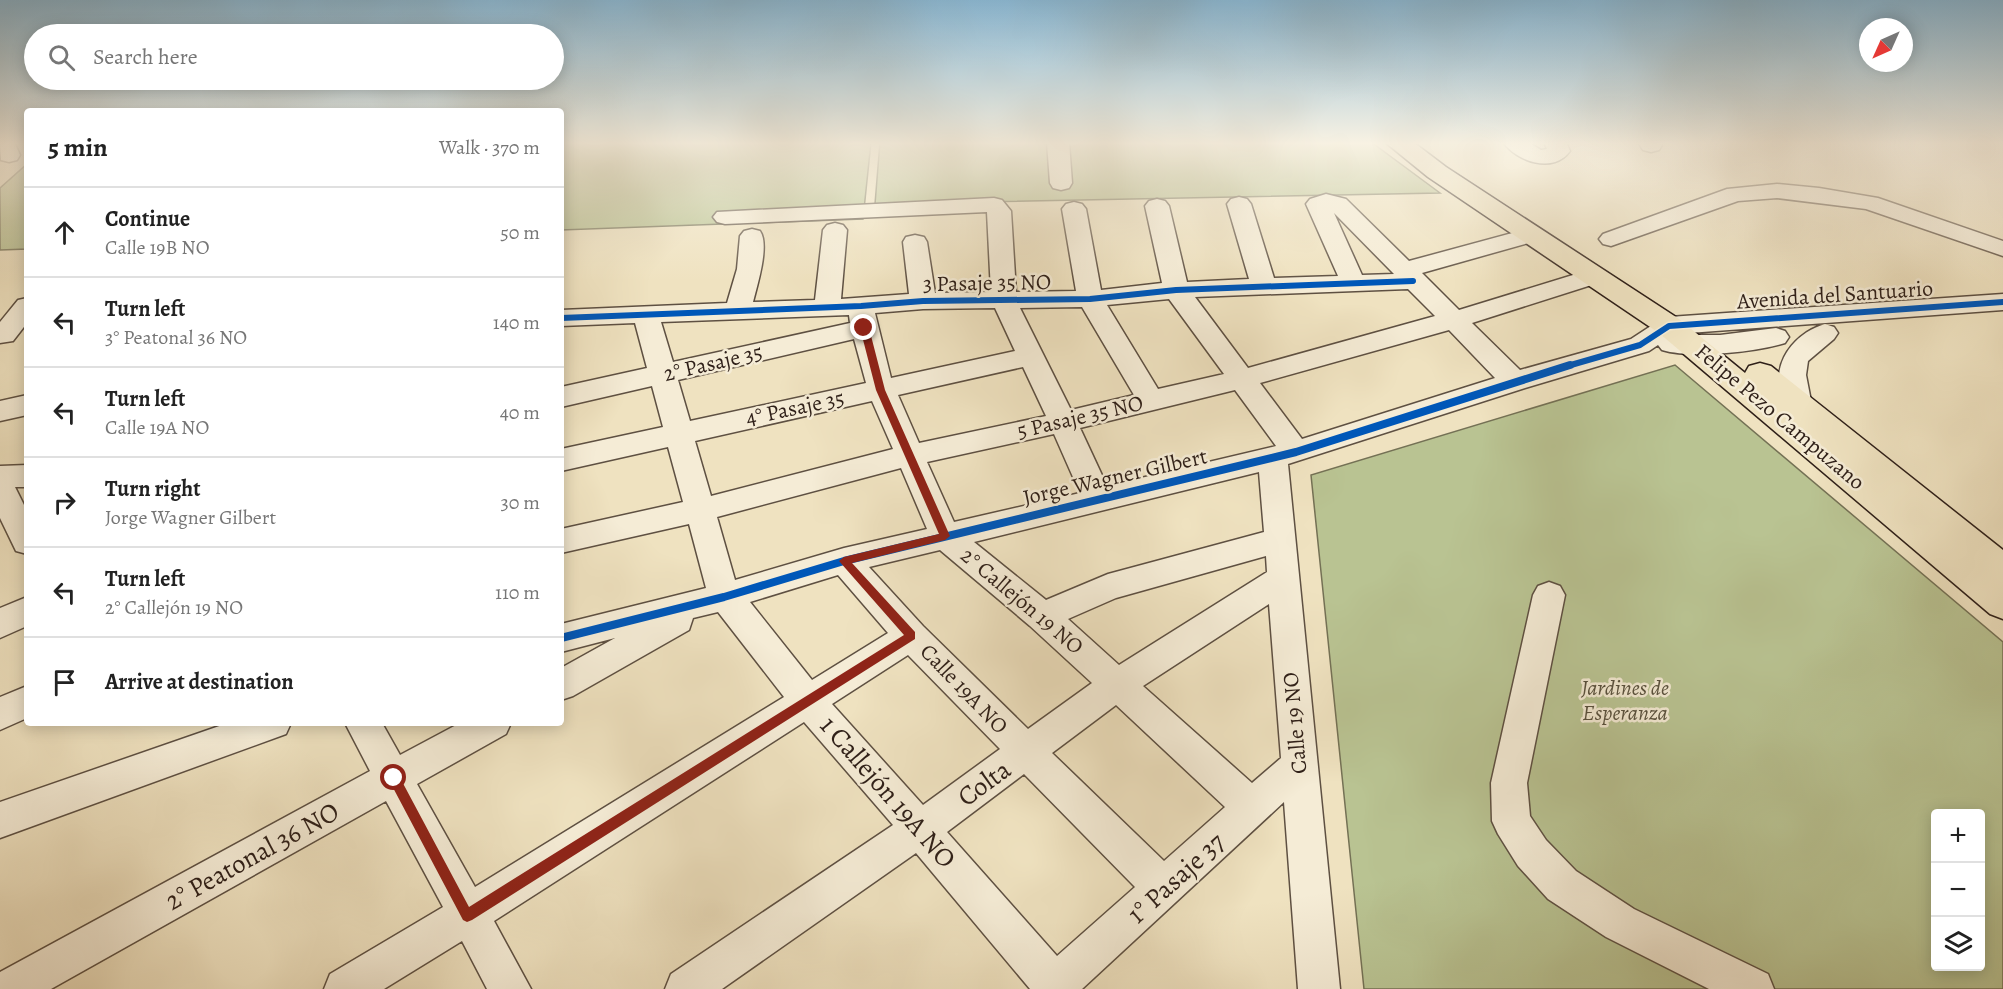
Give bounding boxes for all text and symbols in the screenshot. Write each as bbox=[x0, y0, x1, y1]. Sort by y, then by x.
north arrow bbox=[1859, 18, 1913, 72]
search box bbox=[24, 24, 564, 90]
icon: search bbox=[45, 41, 78, 74]
text: Search here bbox=[93, 42, 198, 72]
text: 5 min bbox=[48, 130, 108, 165]
text: Walk · 370 m bbox=[439, 134, 540, 161]
text: Continue bbox=[105, 204, 190, 234]
icon: ahead bbox=[48, 216, 81, 249]
text: 50 m bbox=[500, 219, 540, 246]
text: Calle 19B NO bbox=[105, 234, 210, 261]
street label: 3 Pasaje 35 NO bbox=[923, 267, 1051, 299]
street label: Avenida del Santuario bbox=[1735, 273, 1934, 317]
text: Turn left bbox=[105, 294, 185, 324]
icon: left bbox=[48, 306, 81, 339]
text: 140 m bbox=[493, 309, 540, 336]
route end bbox=[850, 314, 876, 340]
text: 3° Peatonal 36 NO bbox=[105, 324, 247, 351]
street label: 2° Pasaje 35 bbox=[661, 337, 765, 389]
street label: Felipe Pezo Campuzano bbox=[1689, 337, 1871, 497]
street label: 4° Pasaje 35 bbox=[743, 383, 847, 433]
text: Turn left bbox=[105, 384, 185, 414]
street label: 5 Pasaje 35 NO bbox=[1014, 388, 1146, 446]
icon: left bbox=[48, 396, 81, 429]
text: 40 m bbox=[500, 399, 540, 426]
text: Calle 19A NO bbox=[105, 414, 209, 441]
street label: Jorge Wagner Gilbert bbox=[1020, 441, 1210, 513]
text: Turn right bbox=[105, 474, 201, 504]
icon: right bbox=[48, 486, 81, 519]
text: 30 m bbox=[500, 489, 540, 516]
text: Jorge Wagner Gilbert bbox=[105, 504, 276, 531]
street label: 2° Callejón 19 NO bbox=[954, 541, 1090, 661]
text: Turn left bbox=[105, 564, 185, 594]
icon: left bbox=[48, 576, 81, 609]
text: 110 m bbox=[495, 579, 540, 606]
text: 2° Callejón 19 NO bbox=[105, 594, 243, 621]
street label: Calle 19A NO bbox=[913, 637, 1015, 741]
icon: arrive bbox=[48, 666, 81, 699]
text: Arrive at destination bbox=[105, 667, 294, 697]
street label: Calle 19 NO bbox=[1276, 671, 1314, 775]
park label: Jardines de Esperanza bbox=[1580, 673, 1669, 728]
street label: 1 Callejón 19A NO bbox=[812, 708, 964, 876]
street label: Colta bbox=[950, 751, 1018, 815]
route start bbox=[380, 764, 406, 790]
street label: 2° Peatonal 36 NO bbox=[159, 793, 345, 919]
map controls bbox=[1931, 809, 1985, 971]
button: + bbox=[1931, 809, 1985, 863]
street label: 1° Pasaje 37 bbox=[1119, 824, 1233, 931]
button: − bbox=[1931, 863, 1985, 917]
button: layers bbox=[1931, 917, 1985, 971]

